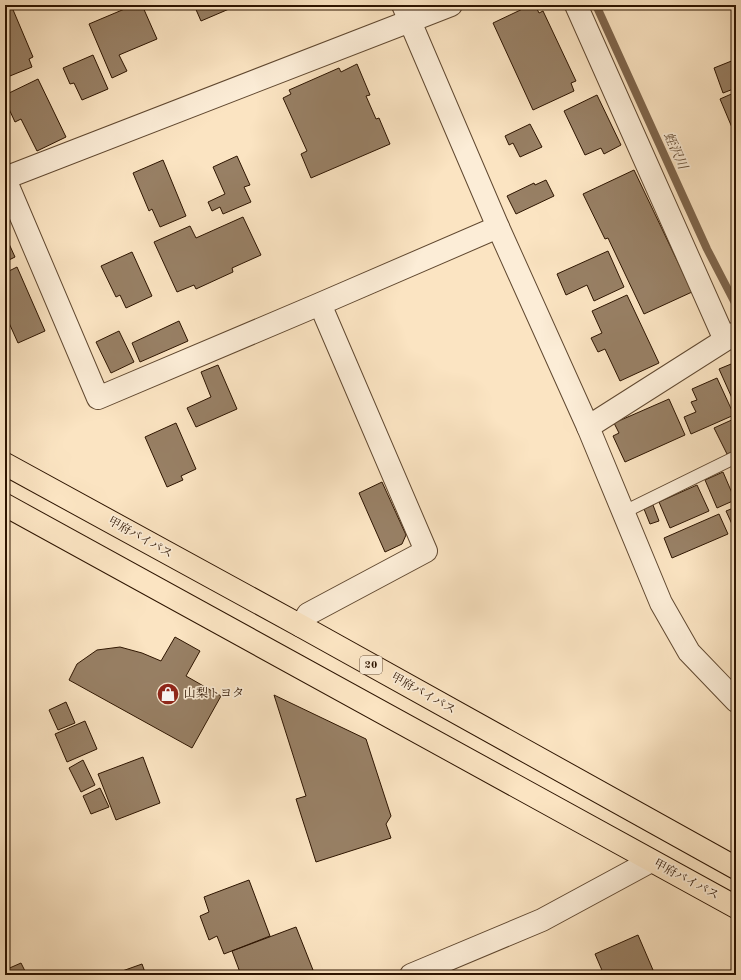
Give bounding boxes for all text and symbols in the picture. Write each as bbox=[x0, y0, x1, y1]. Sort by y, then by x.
water label: 蛭沢川 bbox=[661, 130, 691, 173]
street label: 甲府バイパス bbox=[106, 514, 175, 561]
road number: 20 bbox=[360, 656, 382, 674]
street label: 甲府バイパス bbox=[389, 670, 458, 717]
shop icon: 山梨トヨタ bbox=[155, 681, 181, 707]
place label: 山梨トヨタ bbox=[184, 686, 244, 700]
street label: 甲府バイパス bbox=[652, 856, 721, 902]

